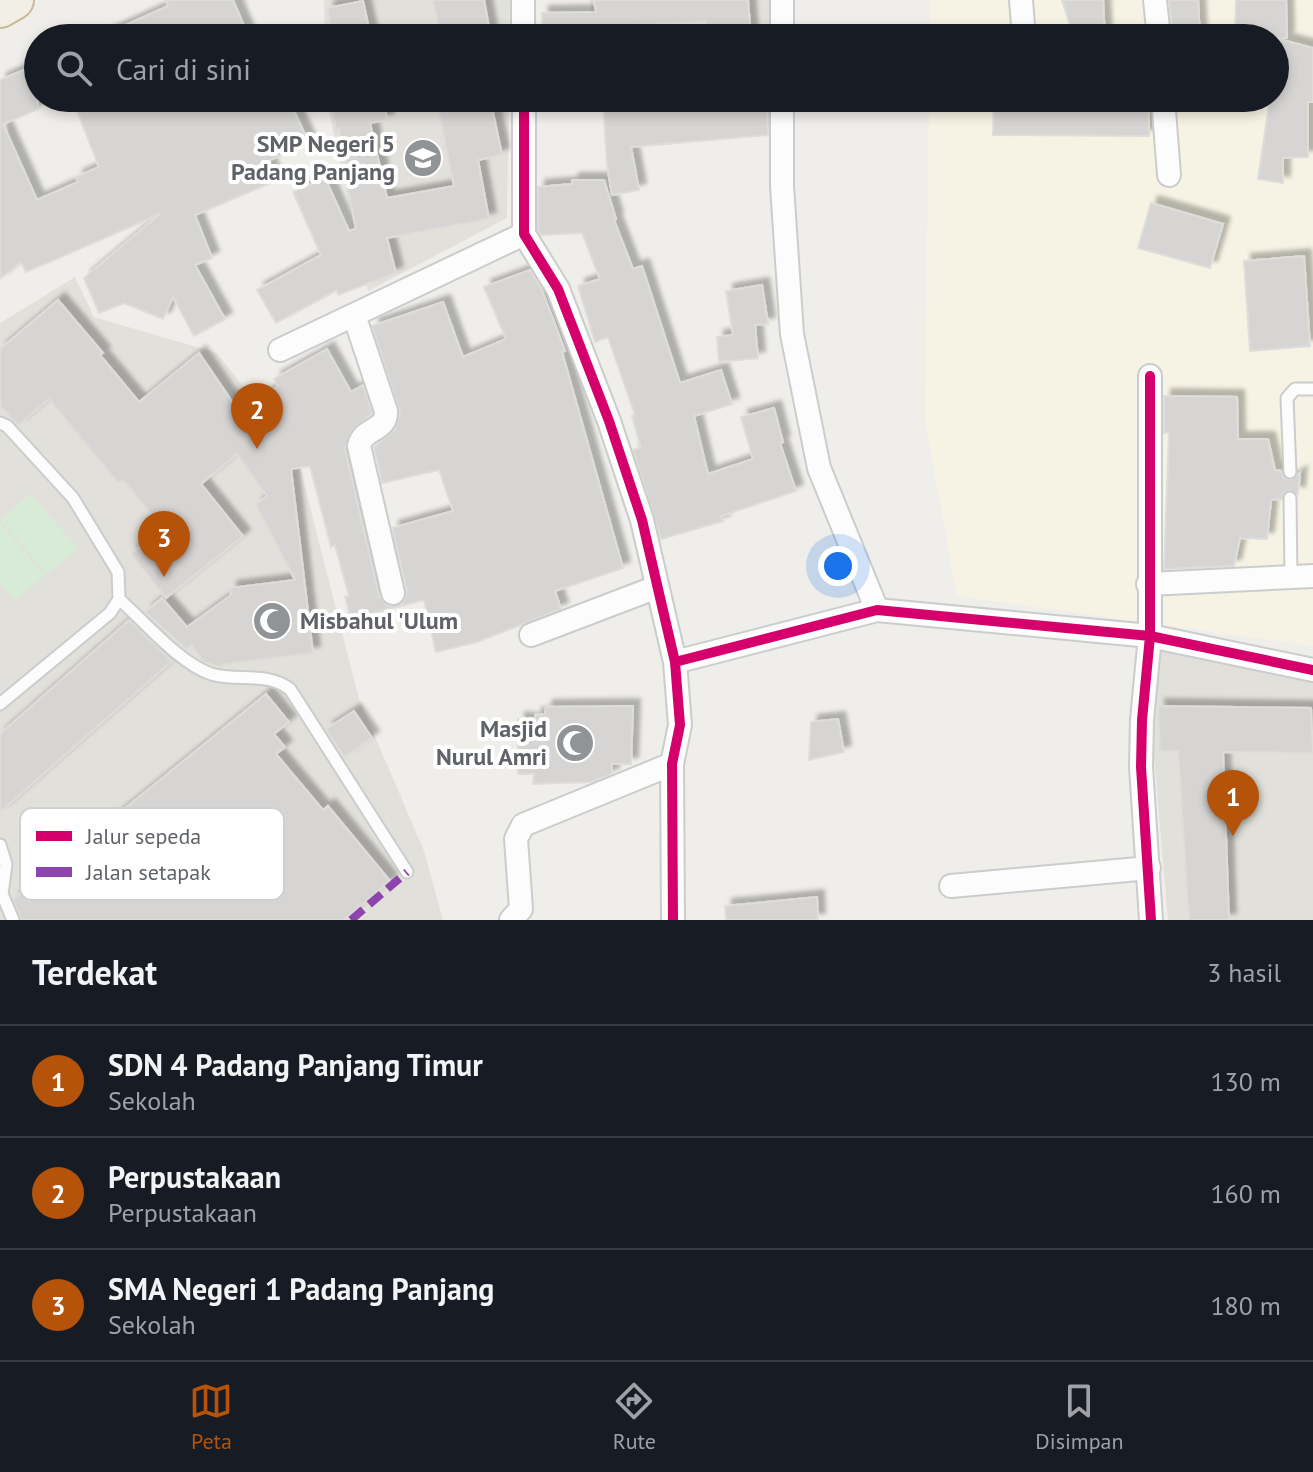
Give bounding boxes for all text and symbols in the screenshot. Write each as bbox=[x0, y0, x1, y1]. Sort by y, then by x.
search box bbox=[24, 24, 1289, 112]
icon: search bbox=[52, 46, 96, 90]
text: Cari di sini bbox=[116, 49, 251, 88]
place label: SMP Negeri 5 Padang Panjang bbox=[231, 128, 395, 187]
school or university icon: SMP Negeri 5 Padang Panjang bbox=[402, 137, 444, 179]
pin: 2 bbox=[231, 383, 283, 449]
pin: 3 bbox=[138, 511, 190, 577]
your location bbox=[818, 546, 858, 586]
mosque icon: Misbahul 'Ulum bbox=[251, 600, 293, 642]
place label: Misbahul 'Ulum bbox=[300, 605, 458, 636]
place label: Masjid Nurul Amri bbox=[436, 713, 547, 772]
mosque icon: Masjid Nurul Amri bbox=[554, 722, 596, 764]
pin: 1 bbox=[1207, 770, 1259, 836]
legend bbox=[20, 808, 284, 900]
text: Jalur sepeda bbox=[85, 822, 201, 850]
text: Jalan setapak bbox=[85, 858, 211, 886]
text: Terdekat bbox=[32, 950, 157, 994]
text: 3 hasil bbox=[1207, 956, 1281, 989]
text: SDN 4 Padang Panjang Timur bbox=[108, 1045, 483, 1084]
text: 1 bbox=[51, 1065, 65, 1098]
text: 130 m bbox=[1210, 1065, 1281, 1098]
text: Sekolah bbox=[108, 1084, 196, 1117]
text: Perpustakaan bbox=[108, 1157, 281, 1196]
text: 2 bbox=[51, 1177, 65, 1210]
text: 160 m bbox=[1210, 1177, 1281, 1210]
text: Perpustakaan bbox=[108, 1196, 257, 1229]
text: SMA Negeri 1 Padang Panjang bbox=[108, 1269, 494, 1308]
text: 3 bbox=[51, 1289, 65, 1322]
text: 180 m bbox=[1210, 1289, 1281, 1322]
text: Sekolah bbox=[108, 1308, 196, 1341]
tab: Peta bbox=[189, 1379, 233, 1455]
tab: Rute bbox=[612, 1379, 656, 1455]
tab: Disimpan bbox=[1035, 1379, 1124, 1455]

